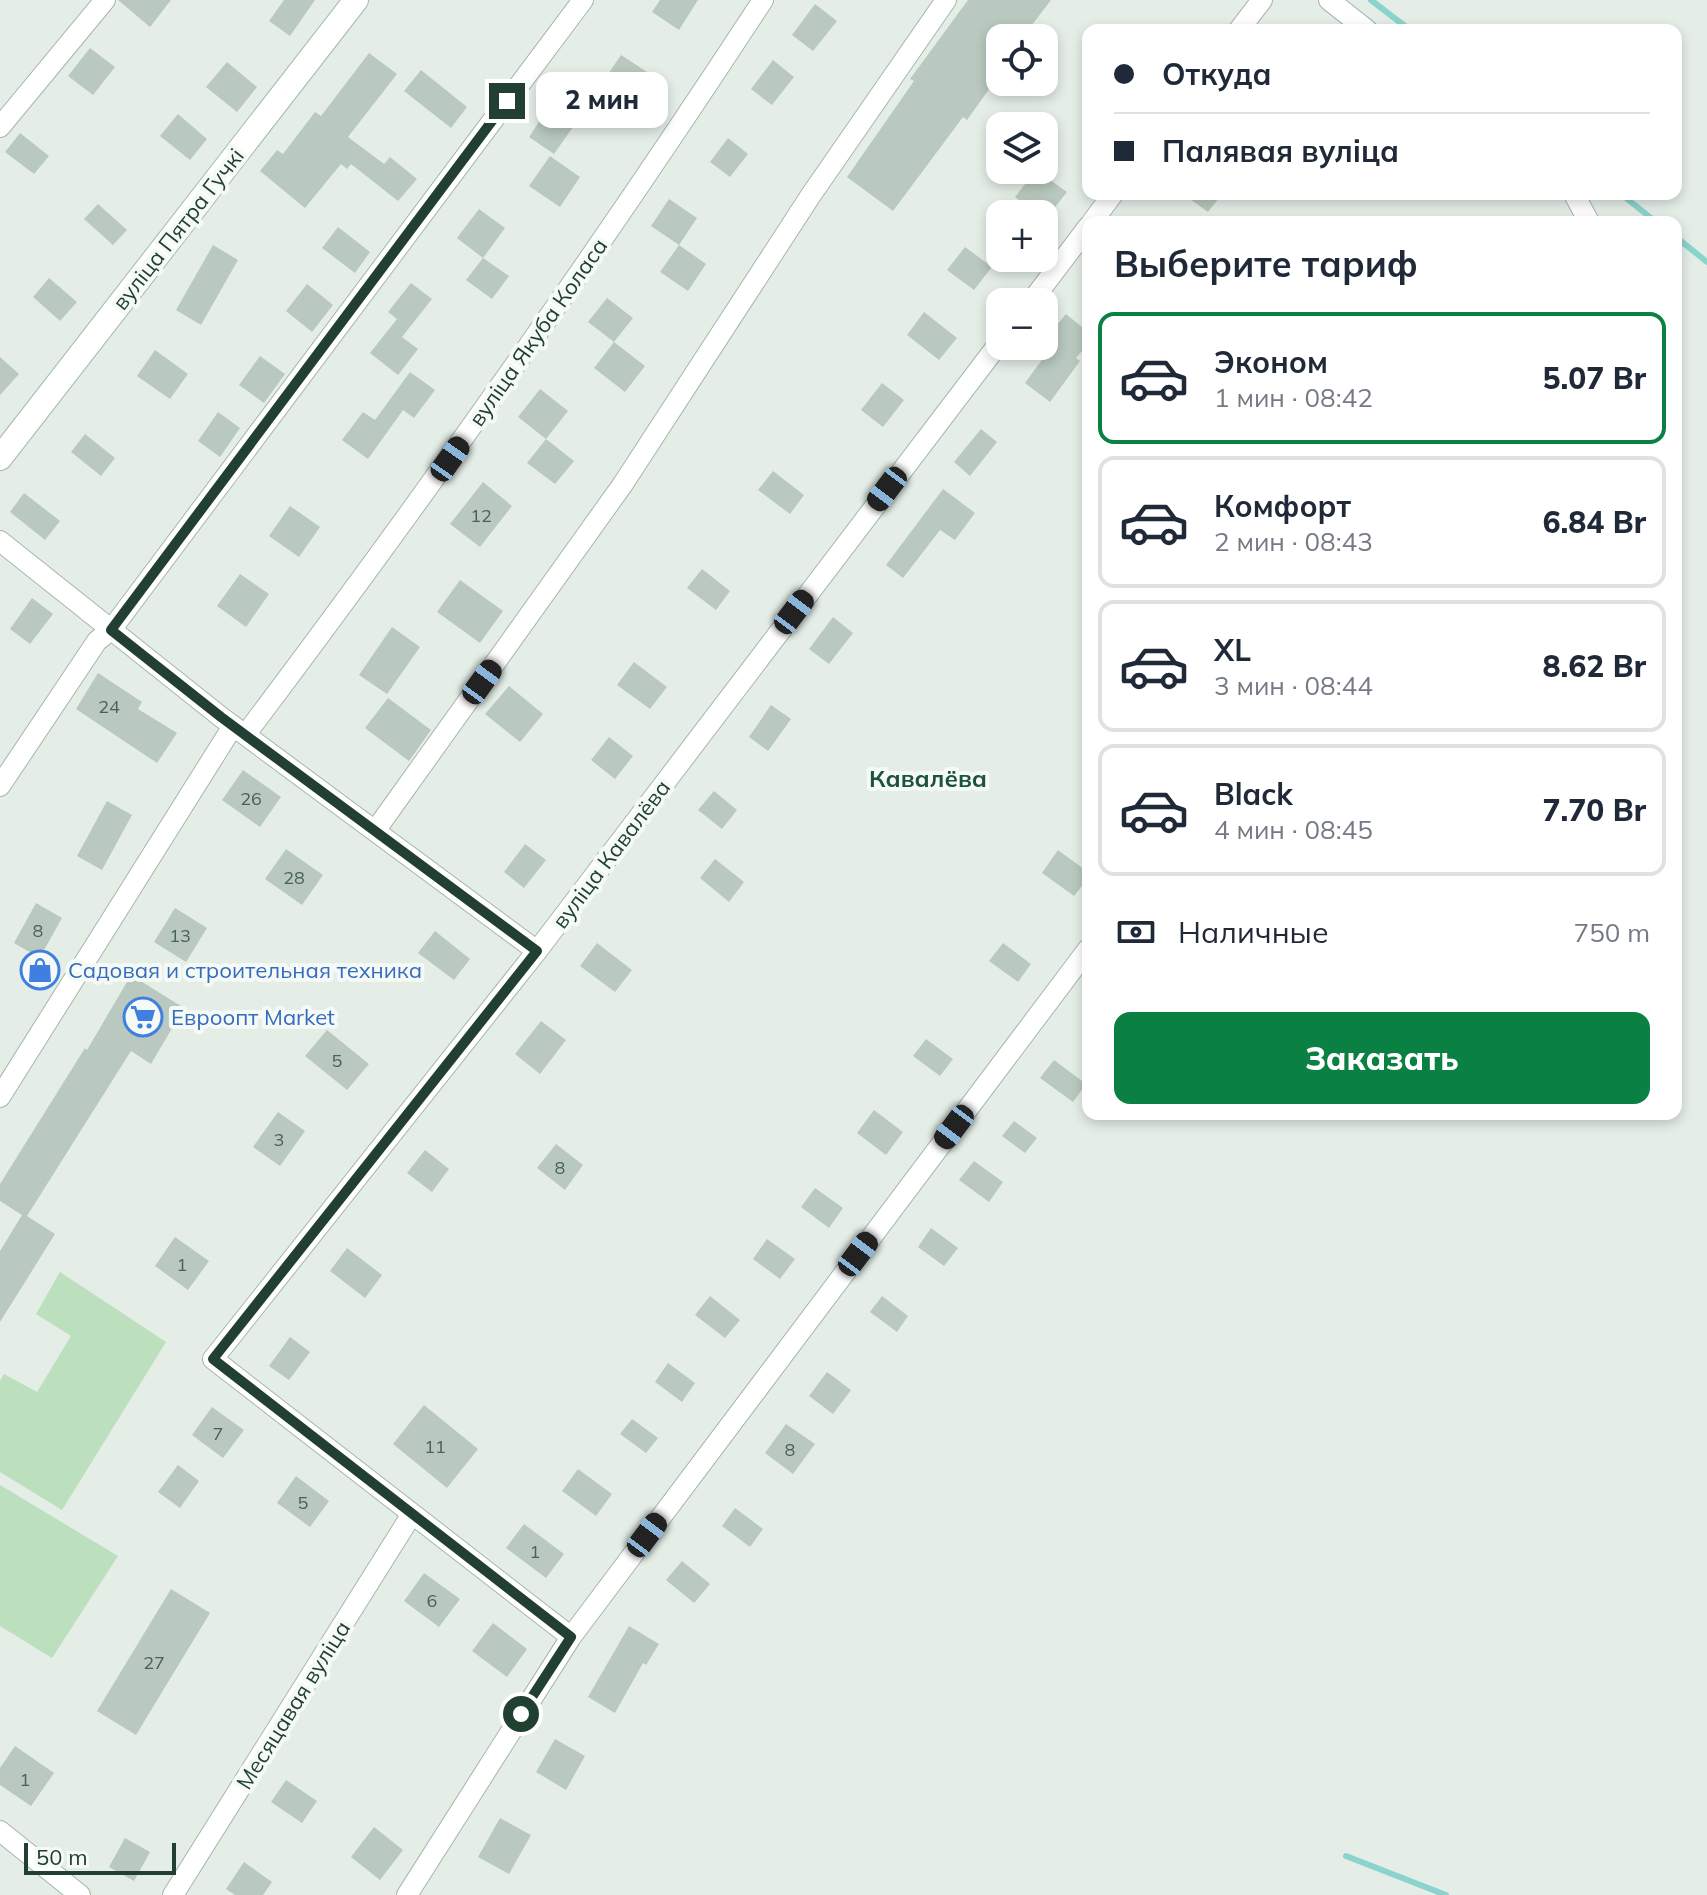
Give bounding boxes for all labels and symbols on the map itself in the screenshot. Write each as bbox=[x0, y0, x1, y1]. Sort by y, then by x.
callout: 2 мин bbox=[535, 73, 667, 129]
route end bbox=[489, 83, 525, 119]
street label: вуліца Пятра Гучкі bbox=[106, 142, 250, 316]
street label: вуліца Якуба Коласа bbox=[463, 233, 613, 431]
car bbox=[426, 432, 474, 486]
car bbox=[863, 463, 911, 515]
house number: 12 bbox=[470, 504, 492, 527]
car bbox=[770, 586, 818, 638]
car bbox=[458, 656, 506, 708]
house number: 24 bbox=[98, 695, 120, 718]
district label: Кавалёва bbox=[869, 763, 987, 793]
street label: вуліца Кавалёва bbox=[546, 774, 676, 934]
house number: 26 bbox=[240, 787, 262, 810]
house number: 28 bbox=[283, 866, 305, 889]
house number: 8 bbox=[33, 919, 43, 942]
house number: 13 bbox=[169, 924, 191, 947]
shop icon: Садовая и строительная техника bbox=[19, 949, 61, 991]
place label: Садовая и строительная техника bbox=[68, 956, 422, 984]
supermarket icon: Евроопт Market bbox=[122, 996, 164, 1038]
place label: Евроопт Market bbox=[171, 1003, 335, 1031]
house number: 5 bbox=[332, 1049, 343, 1072]
car bbox=[930, 1101, 978, 1153]
house number: 3 bbox=[274, 1128, 284, 1151]
house number: 8 bbox=[555, 1156, 565, 1179]
car bbox=[834, 1228, 882, 1280]
house number: 1 bbox=[177, 1253, 187, 1276]
house number: 7 bbox=[213, 1422, 223, 1445]
house number: 11 bbox=[424, 1435, 446, 1458]
house number: 8 bbox=[785, 1438, 795, 1461]
house number: 5 bbox=[298, 1491, 309, 1514]
car bbox=[623, 1509, 671, 1561]
house number: 1 bbox=[530, 1540, 540, 1563]
house number: 6 bbox=[427, 1589, 437, 1612]
street label: Месяцавая вуліца bbox=[230, 1616, 356, 1794]
house number: 27 bbox=[143, 1651, 165, 1674]
route start bbox=[503, 1696, 539, 1732]
house number: 1 bbox=[20, 1768, 30, 1791]
scale bar bbox=[24, 1839, 176, 1875]

